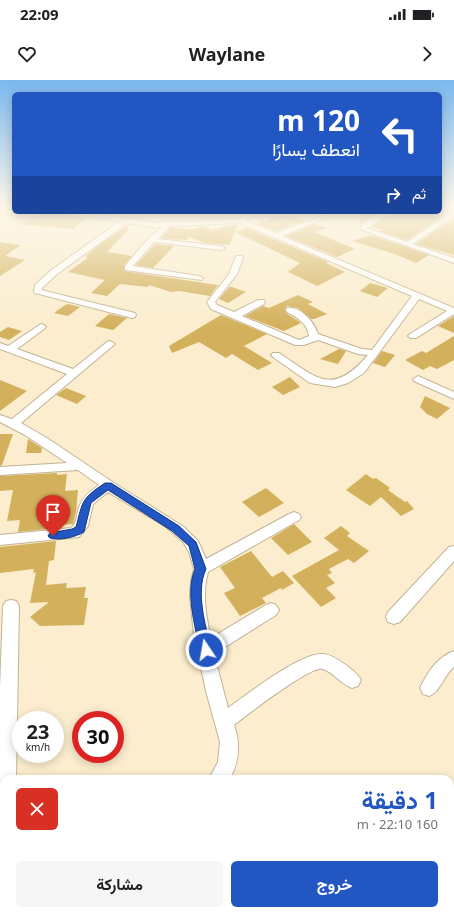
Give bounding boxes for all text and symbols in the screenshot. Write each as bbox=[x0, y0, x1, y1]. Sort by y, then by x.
text: 22:09 bbox=[20, 4, 59, 24]
text: Waylane bbox=[189, 42, 265, 66]
icon: heart bbox=[16, 43, 38, 65]
icon: forward bbox=[416, 43, 438, 65]
text: 120 m bbox=[277, 101, 360, 139]
icon: left bbox=[374, 108, 426, 160]
text: انعطف يسارًا bbox=[272, 137, 360, 161]
text: ثم bbox=[412, 183, 426, 203]
icon: right bbox=[382, 184, 404, 206]
pin bbox=[36, 495, 70, 536]
icon: arrive bbox=[42, 501, 64, 523]
position arrow bbox=[185, 629, 227, 671]
speed limit sign: 30 bbox=[72, 711, 124, 763]
text: 23 bbox=[27, 718, 49, 745]
text: km/h bbox=[26, 740, 50, 754]
text: 1 دقيقة bbox=[361, 783, 438, 816]
button: close bbox=[16, 788, 58, 830]
text: 160 m · 22:10 bbox=[357, 815, 438, 833]
button: مشاركة bbox=[16, 861, 223, 907]
button: خروج bbox=[231, 861, 438, 907]

